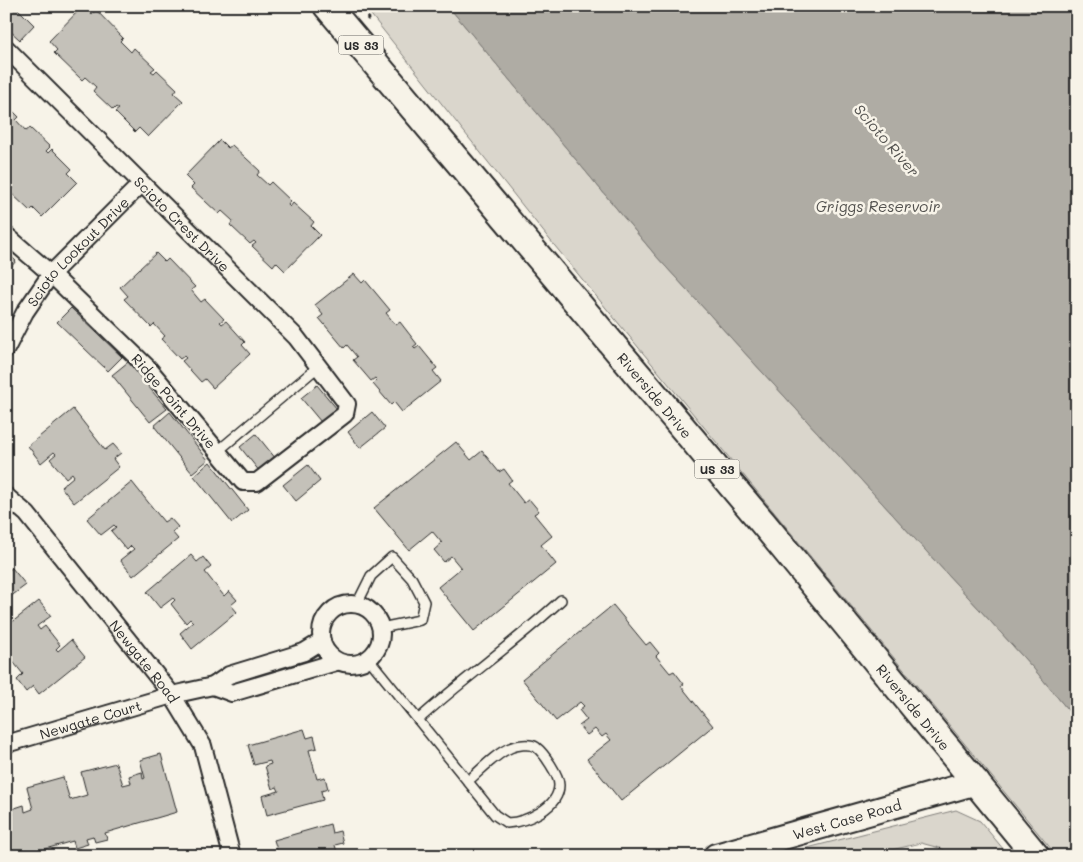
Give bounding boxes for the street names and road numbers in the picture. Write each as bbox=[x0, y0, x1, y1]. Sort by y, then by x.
road number: US 33 bbox=[338, 36, 384, 54]
street label: Scioto Crest Drive bbox=[130, 172, 234, 276]
street label: Scioto Lookout Drive bbox=[22, 192, 133, 310]
street label: Riverside Drive bbox=[614, 348, 697, 442]
street label: Ridge Point Drive bbox=[127, 350, 221, 452]
road number: US 33 bbox=[694, 459, 740, 478]
street label: Newgate Road bbox=[106, 616, 184, 706]
street label: Riverside Drive bbox=[873, 660, 955, 754]
street label: Newgate Court bbox=[37, 695, 144, 743]
street label: West Case Road bbox=[790, 794, 903, 843]

